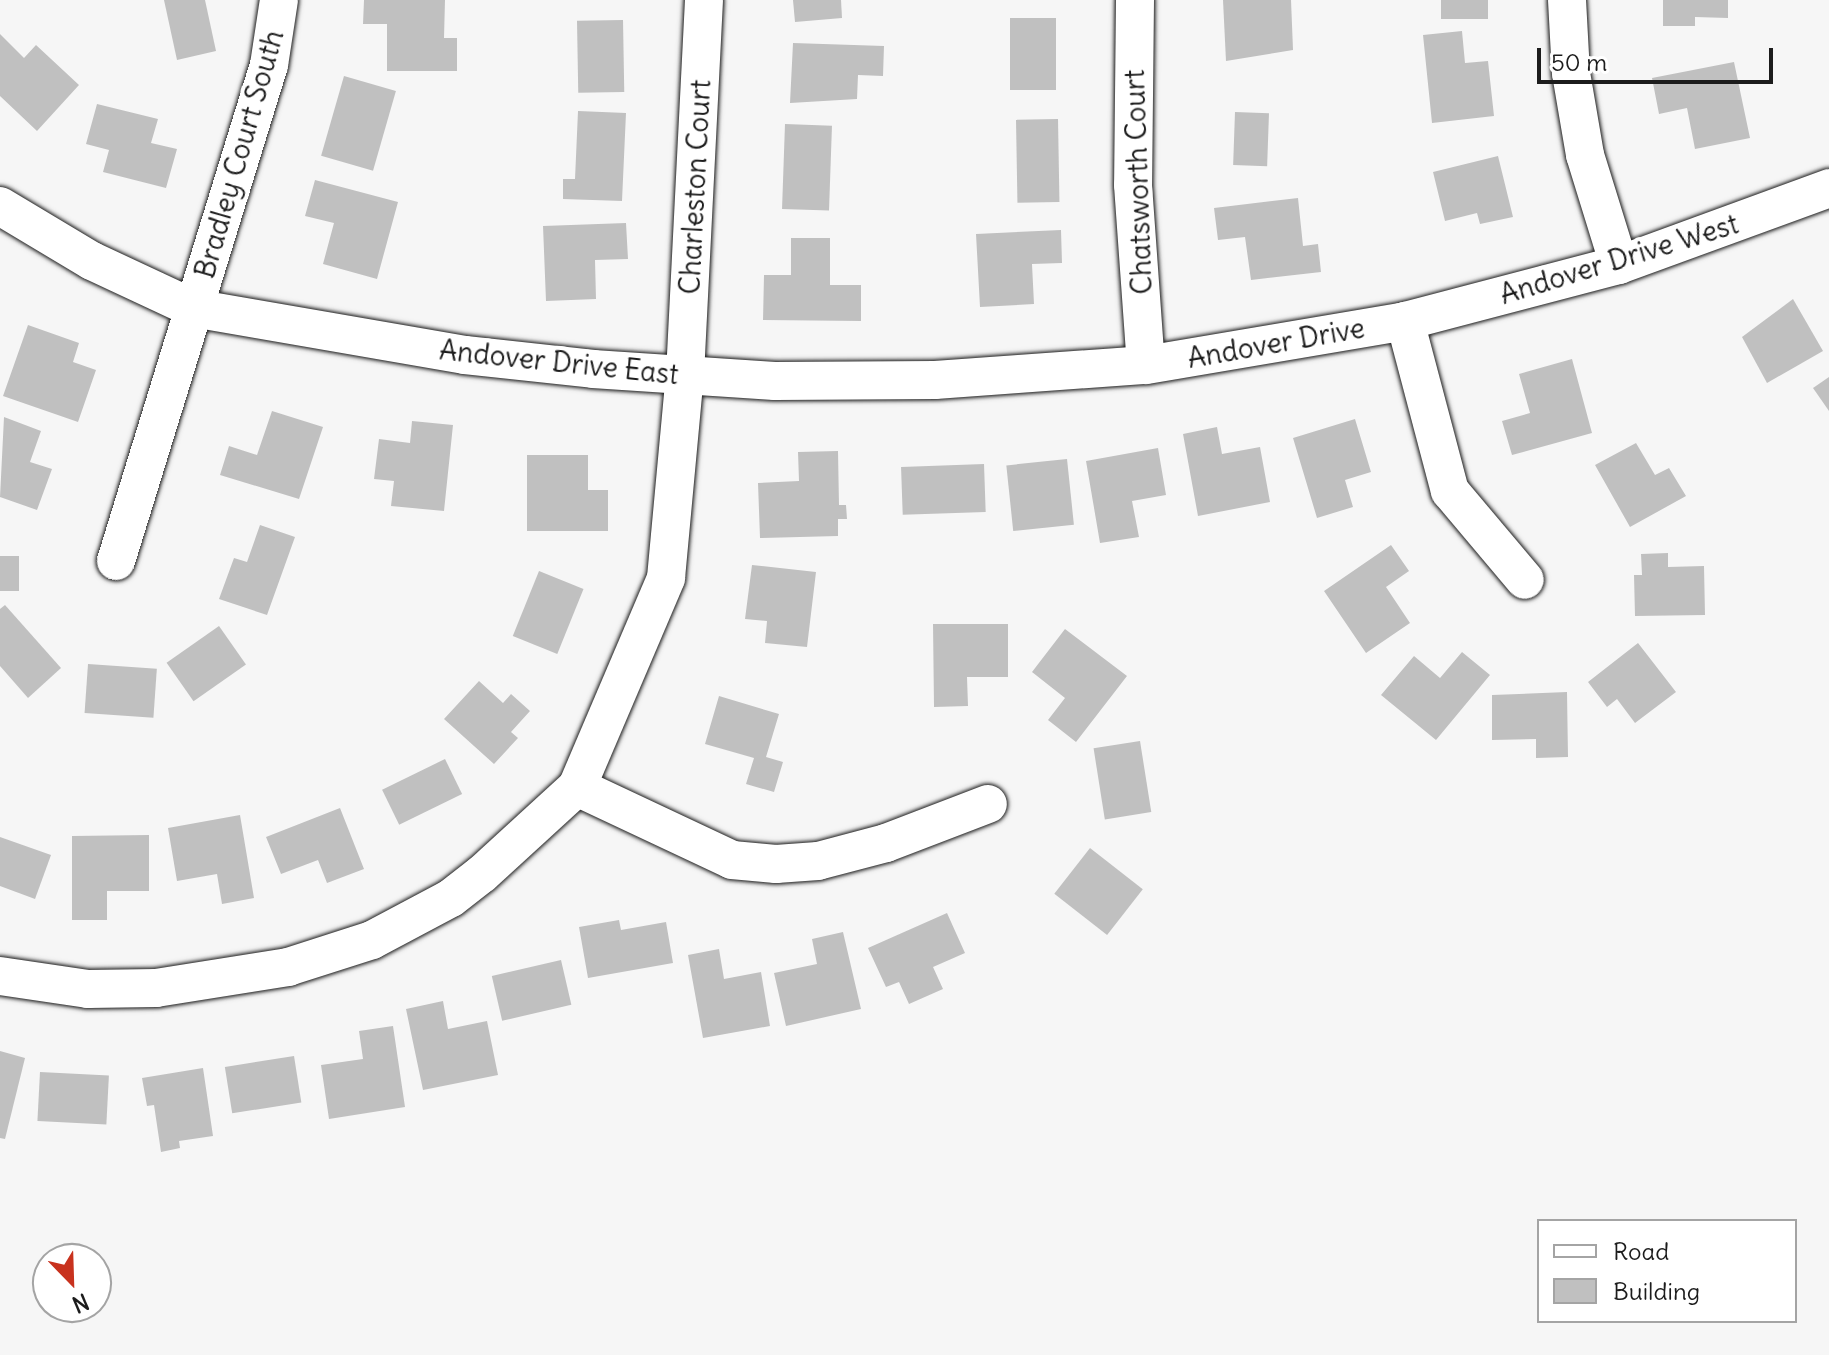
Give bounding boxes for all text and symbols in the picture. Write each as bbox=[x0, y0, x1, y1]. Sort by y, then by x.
street label: Bradley Court South bbox=[187, 26, 291, 282]
scale bar bbox=[1541, 32, 1777, 82]
text: 50 m bbox=[1551, 47, 1607, 77]
street label: Chatsworth Court bbox=[1117, 69, 1159, 295]
street label: Charleston Court bbox=[673, 79, 717, 295]
street label: Andover Drive West bbox=[1496, 207, 1742, 311]
street label: Andover Drive bbox=[1185, 311, 1367, 375]
street label: Andover Drive East bbox=[438, 333, 680, 391]
legend bbox=[1537, 1219, 1797, 1323]
text: Road bbox=[1613, 1236, 1669, 1266]
north arrow bbox=[32, 1243, 112, 1323]
text: Building bbox=[1613, 1276, 1700, 1306]
text: N bbox=[68, 1287, 93, 1319]

